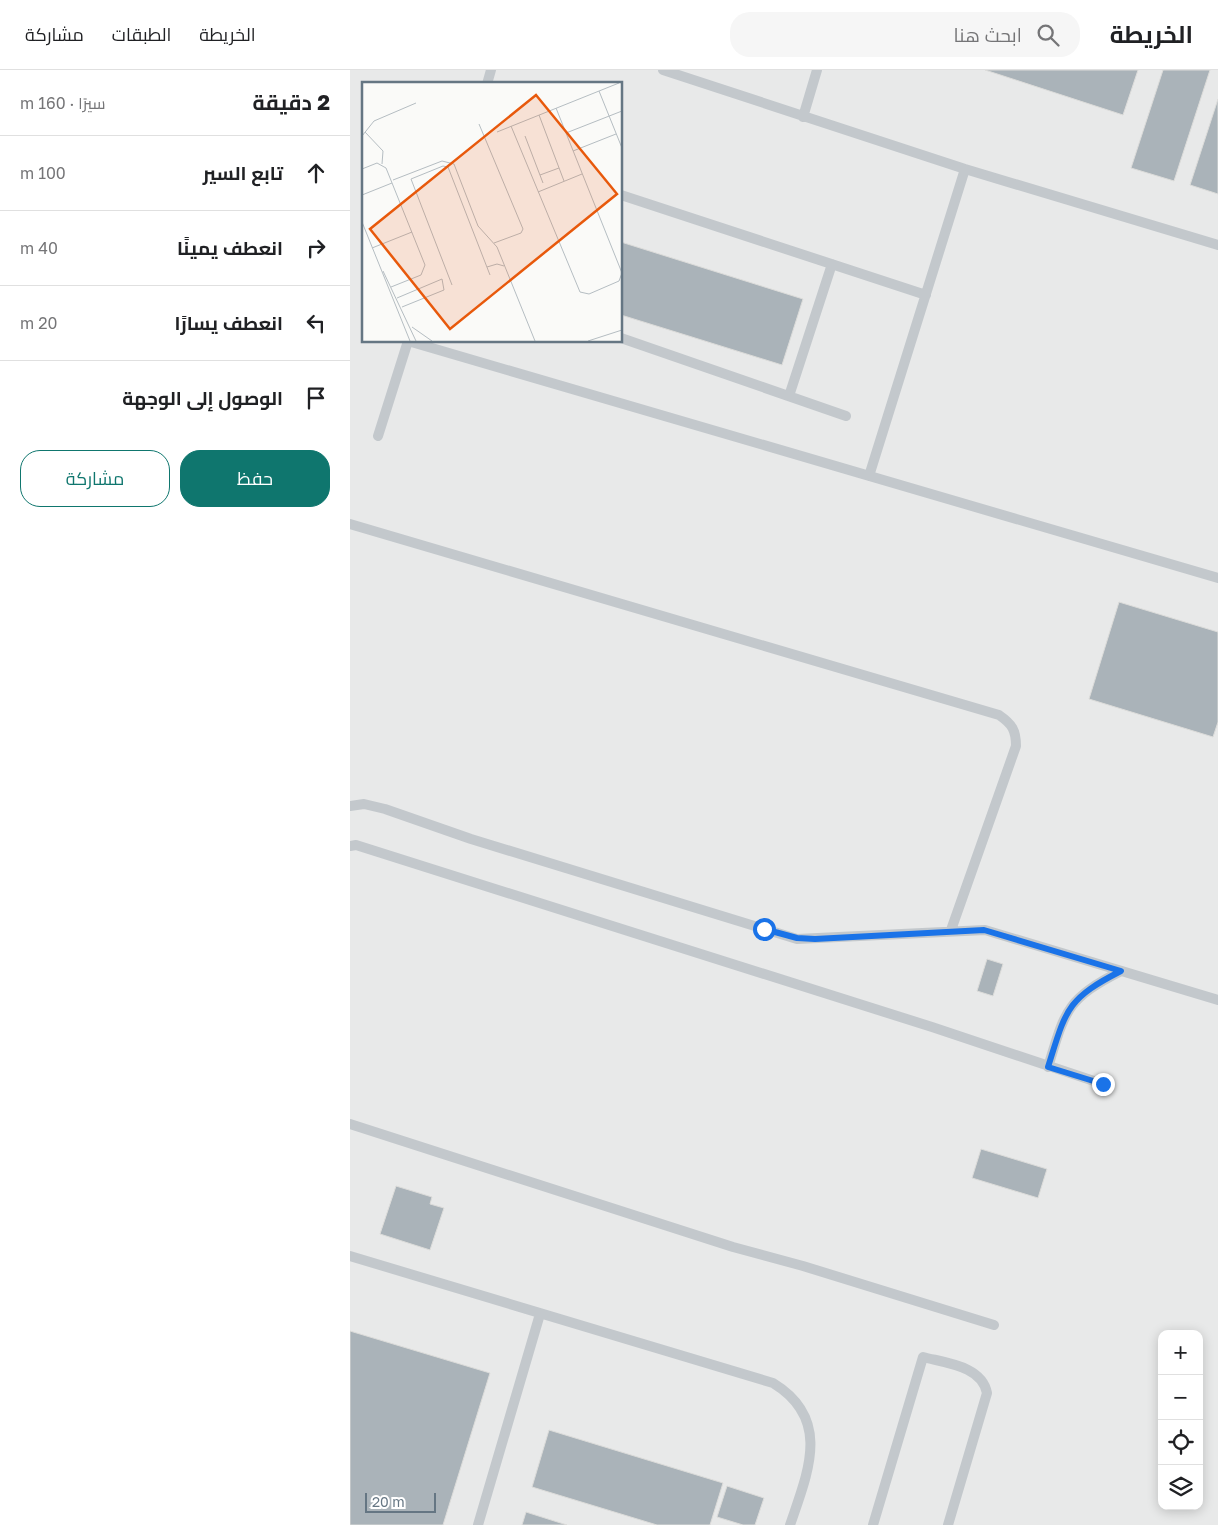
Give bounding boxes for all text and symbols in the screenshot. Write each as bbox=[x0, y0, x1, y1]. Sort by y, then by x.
search box bbox=[730, 12, 1080, 57]
text: الخريطة bbox=[1110, 19, 1193, 48]
icon: search bbox=[1034, 21, 1062, 49]
text: مشاركة bbox=[25, 23, 84, 45]
text: الطبقات bbox=[112, 23, 171, 45]
text: الخريطة bbox=[199, 23, 256, 45]
text: ابحث هنا bbox=[954, 23, 1022, 46]
inset map bbox=[362, 82, 622, 342]
text: 2 دقيقة bbox=[253, 89, 330, 115]
text: سيرًا · 160 m bbox=[20, 93, 105, 113]
icon: ahead bbox=[302, 159, 330, 187]
text: تابع السير bbox=[203, 161, 283, 184]
text: 100 m bbox=[20, 163, 66, 183]
icon: right bbox=[302, 234, 330, 262]
text: انعطف يمينًا bbox=[177, 236, 283, 259]
text: 40 m bbox=[20, 238, 58, 258]
icon: left bbox=[302, 309, 330, 337]
text: انعطف يسارًا bbox=[175, 311, 283, 334]
text: 20 m bbox=[20, 313, 57, 333]
icon: arrive bbox=[302, 384, 330, 412]
text: الوصول إلى الوجهة bbox=[122, 386, 283, 409]
button: مشاركة bbox=[20, 450, 170, 507]
button: حفظ bbox=[180, 450, 330, 507]
route start bbox=[753, 918, 776, 941]
route end bbox=[1092, 1073, 1115, 1096]
map controls bbox=[1158, 1330, 1203, 1510]
button: + bbox=[1158, 1330, 1203, 1375]
button: − bbox=[1158, 1375, 1203, 1420]
button: locate bbox=[1158, 1420, 1203, 1465]
button: layers bbox=[1158, 1465, 1203, 1510]
scale bar bbox=[365, 1490, 436, 1513]
text: 20 m bbox=[372, 1493, 405, 1510]

